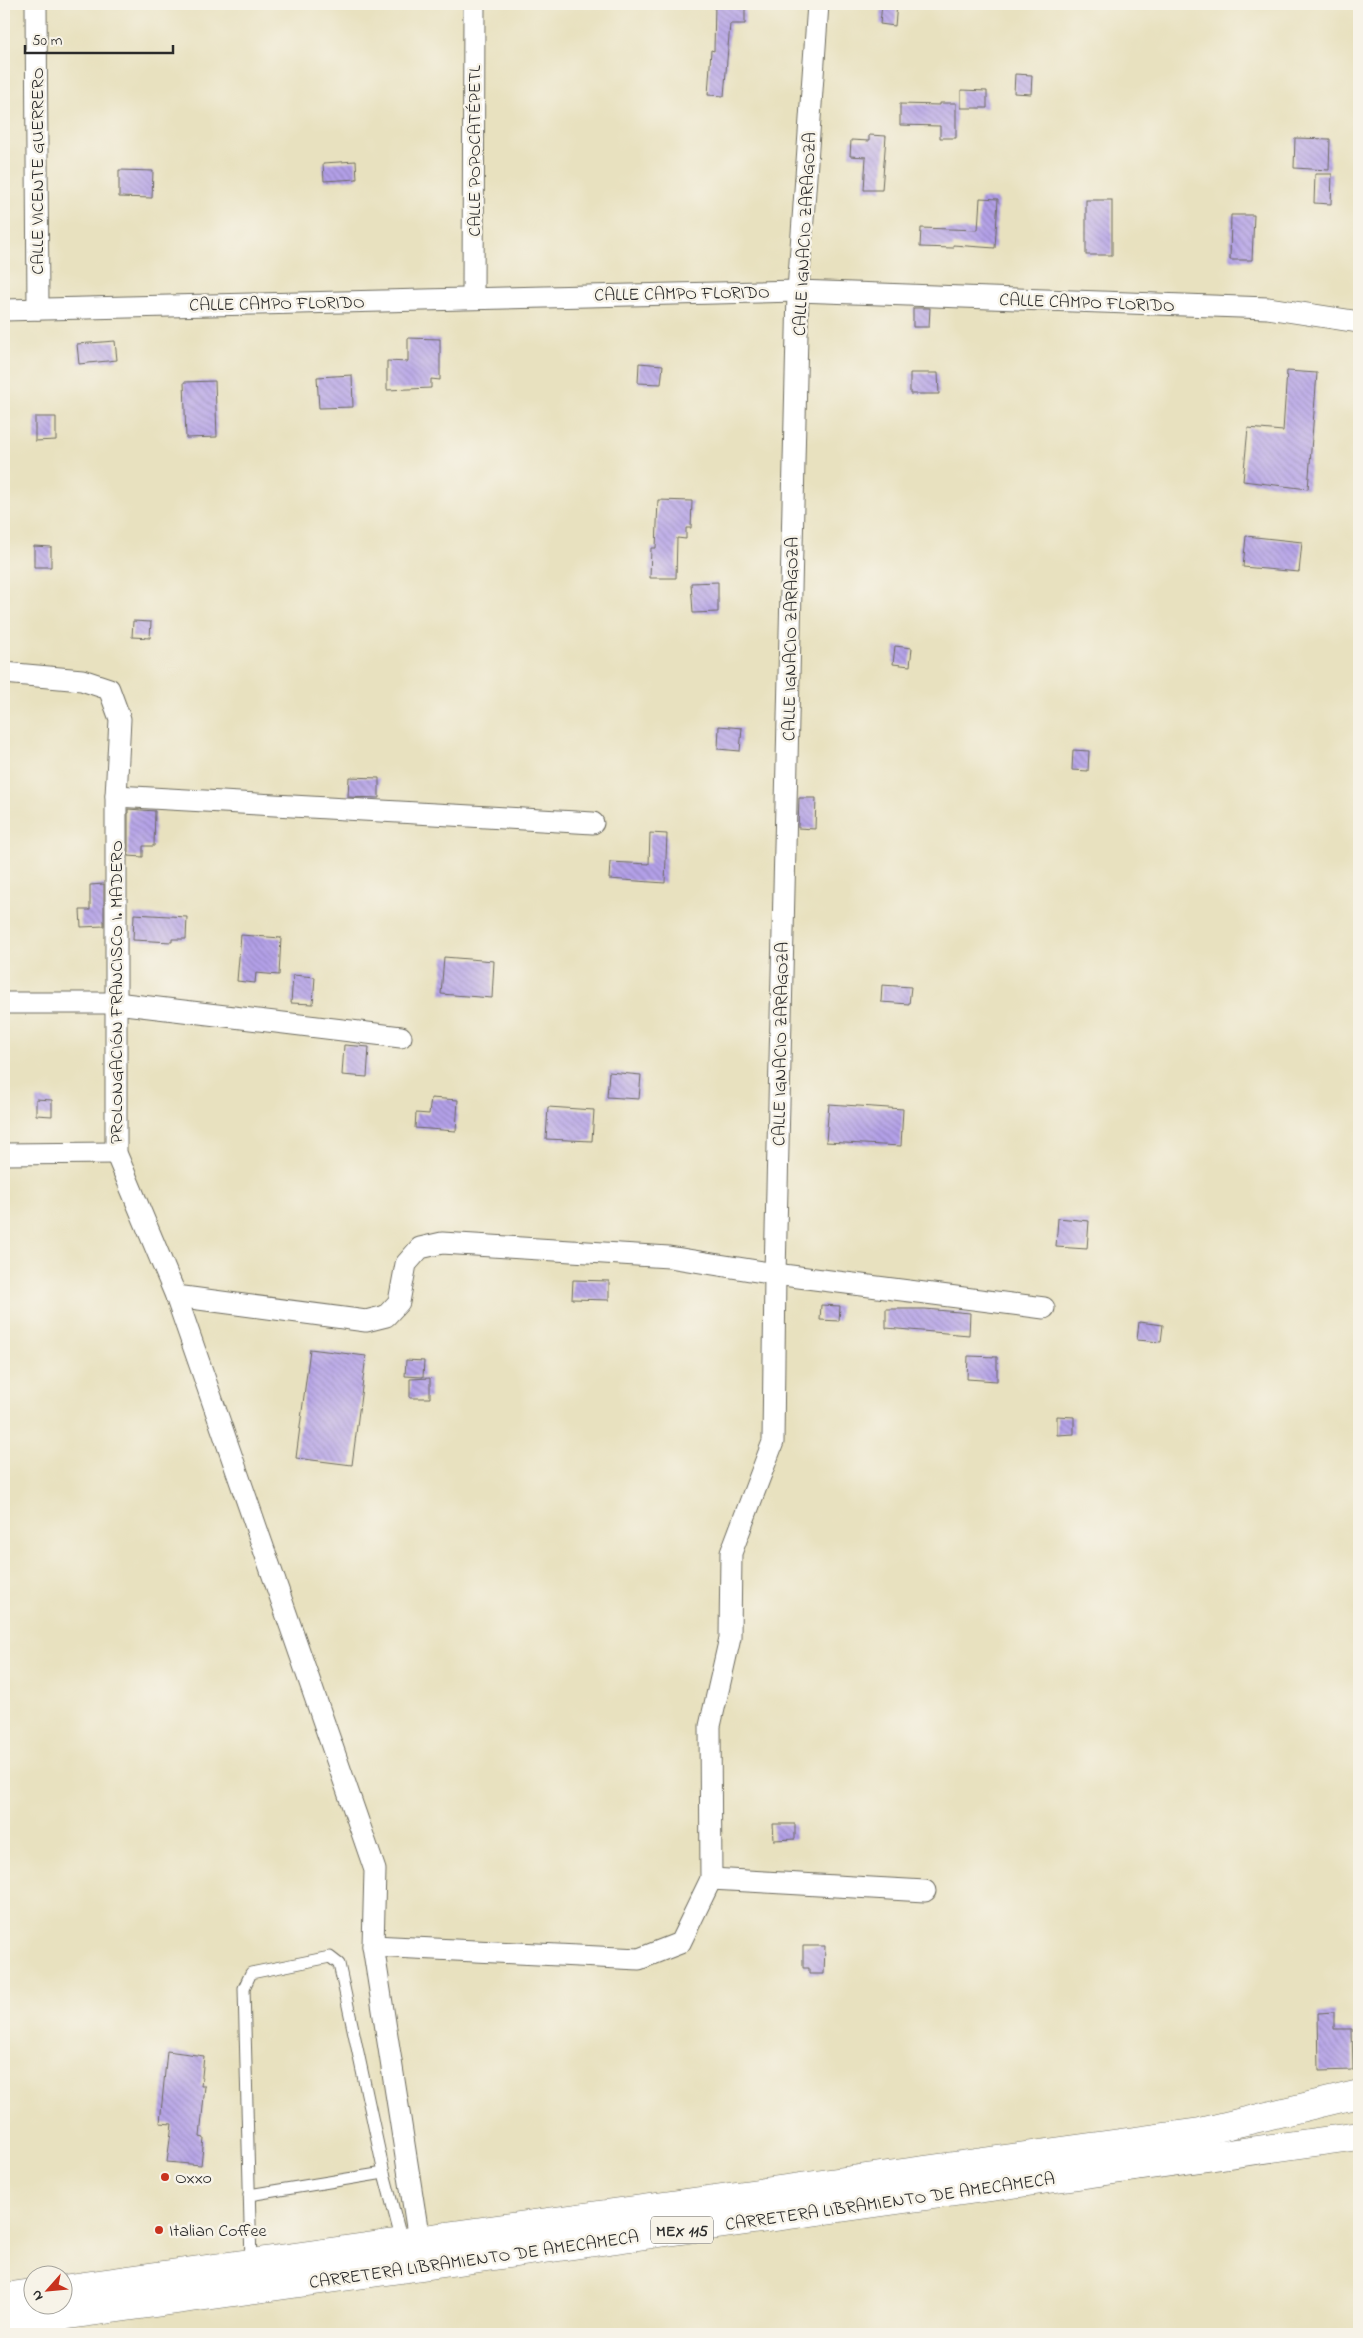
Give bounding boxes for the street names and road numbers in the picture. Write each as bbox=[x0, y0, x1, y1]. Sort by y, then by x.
street label: CALLE POPOCATÉPETL bbox=[463, 65, 489, 237]
street label: CALLE VICENTE GUERRERO bbox=[26, 67, 52, 275]
street label: CALLE IGNACIO ZARAGOZA bbox=[788, 131, 824, 337]
street label: CALLE CAMPO FLORIDO bbox=[594, 280, 770, 310]
street label: CALLE CAMPO FLORIDO bbox=[999, 288, 1175, 320]
street label: CALLE CAMPO FLORIDO bbox=[189, 290, 365, 320]
street label: CALLE IGNACIO ZARAGOZA bbox=[777, 537, 807, 741]
street label: PROLONGACIÓN FRANCISCO I. MADERO bbox=[105, 840, 131, 1144]
street label: CALLE IGNACIO ZARAGOZA bbox=[767, 942, 797, 1146]
street label: CARRETERA LIBRAMIENTO DE AMECAMECA bbox=[724, 2167, 1057, 2239]
road number: MEX 115 bbox=[651, 2216, 713, 2244]
street label: CARRETERA LIBRAMIENTO DE AMECAMECA bbox=[308, 2225, 641, 2297]

